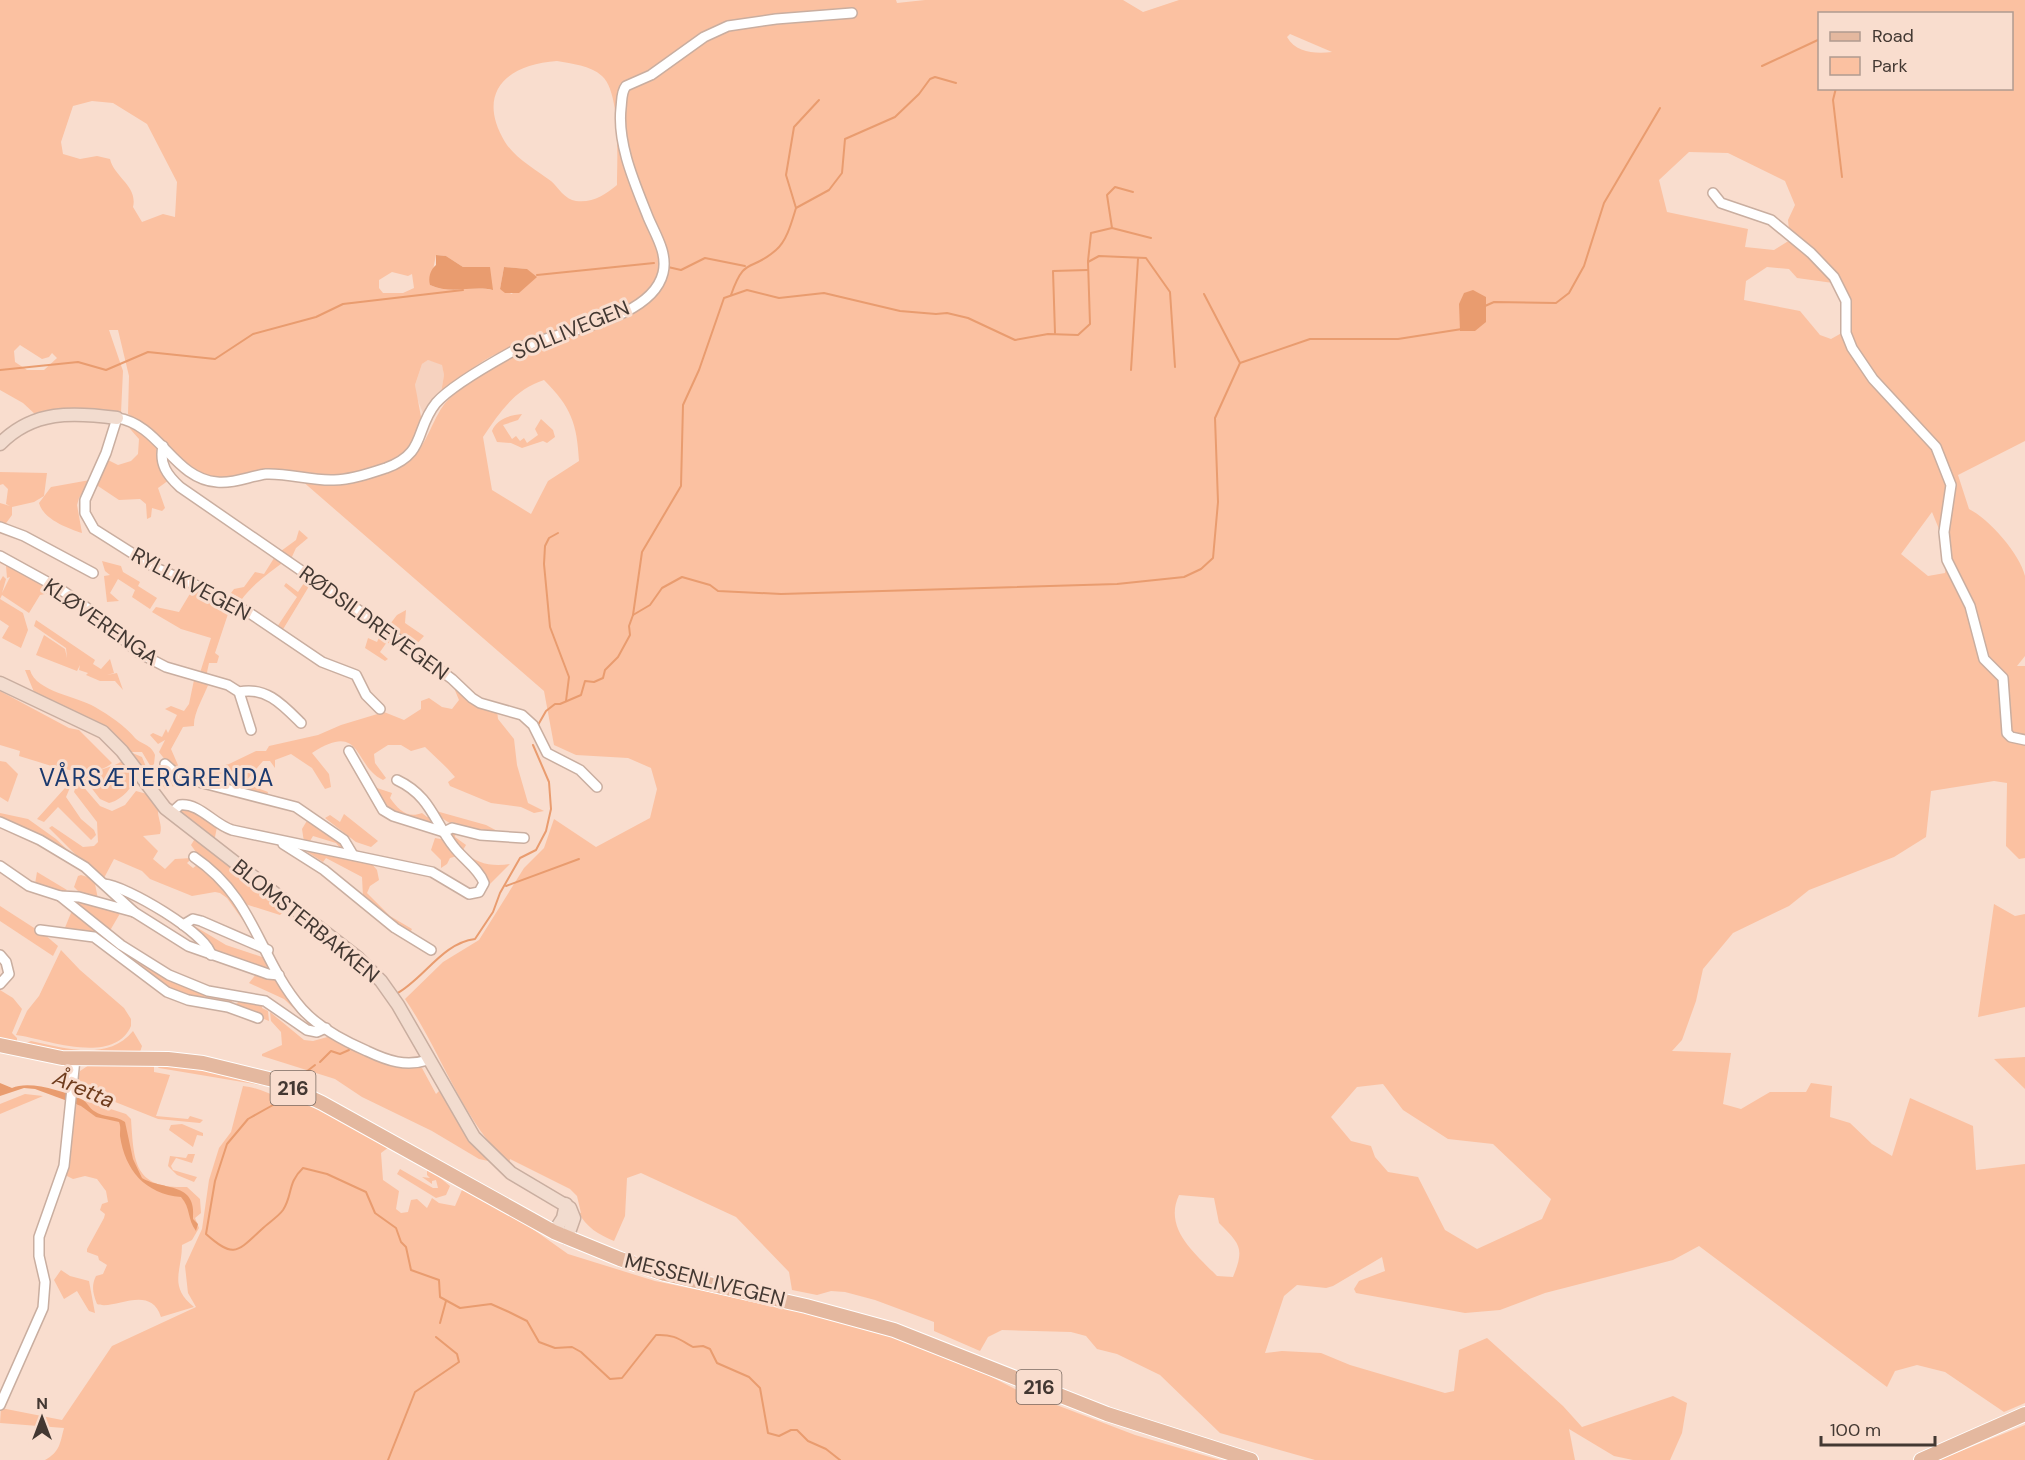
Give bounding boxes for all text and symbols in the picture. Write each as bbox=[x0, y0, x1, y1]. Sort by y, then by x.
legend bbox=[1818, 12, 2013, 90]
text: Road bbox=[1872, 24, 1914, 48]
text: Park bbox=[1872, 54, 1908, 78]
street label: SOLLIVEGEN bbox=[508, 294, 634, 366]
street label: RYLLIKVEGEN bbox=[126, 541, 256, 627]
street label: RØDSILDREVEGEN bbox=[294, 559, 454, 687]
street label: KLØVERENGA bbox=[38, 572, 164, 672]
district label: VÅRSÆTERGRENDA bbox=[39, 762, 275, 793]
street label: BLOMSTERBAKKEN bbox=[227, 853, 385, 989]
water label: Åretta bbox=[48, 1063, 119, 1115]
road number: 216 bbox=[270, 1071, 316, 1105]
street label: MESSENLIVEGEN bbox=[622, 1247, 788, 1313]
road number: 216 bbox=[1016, 1370, 1062, 1404]
north arrow bbox=[12, 1388, 72, 1448]
text: N bbox=[36, 1393, 48, 1414]
scale bar bbox=[1821, 1409, 1935, 1447]
text: 100 m bbox=[1830, 1418, 1881, 1442]

